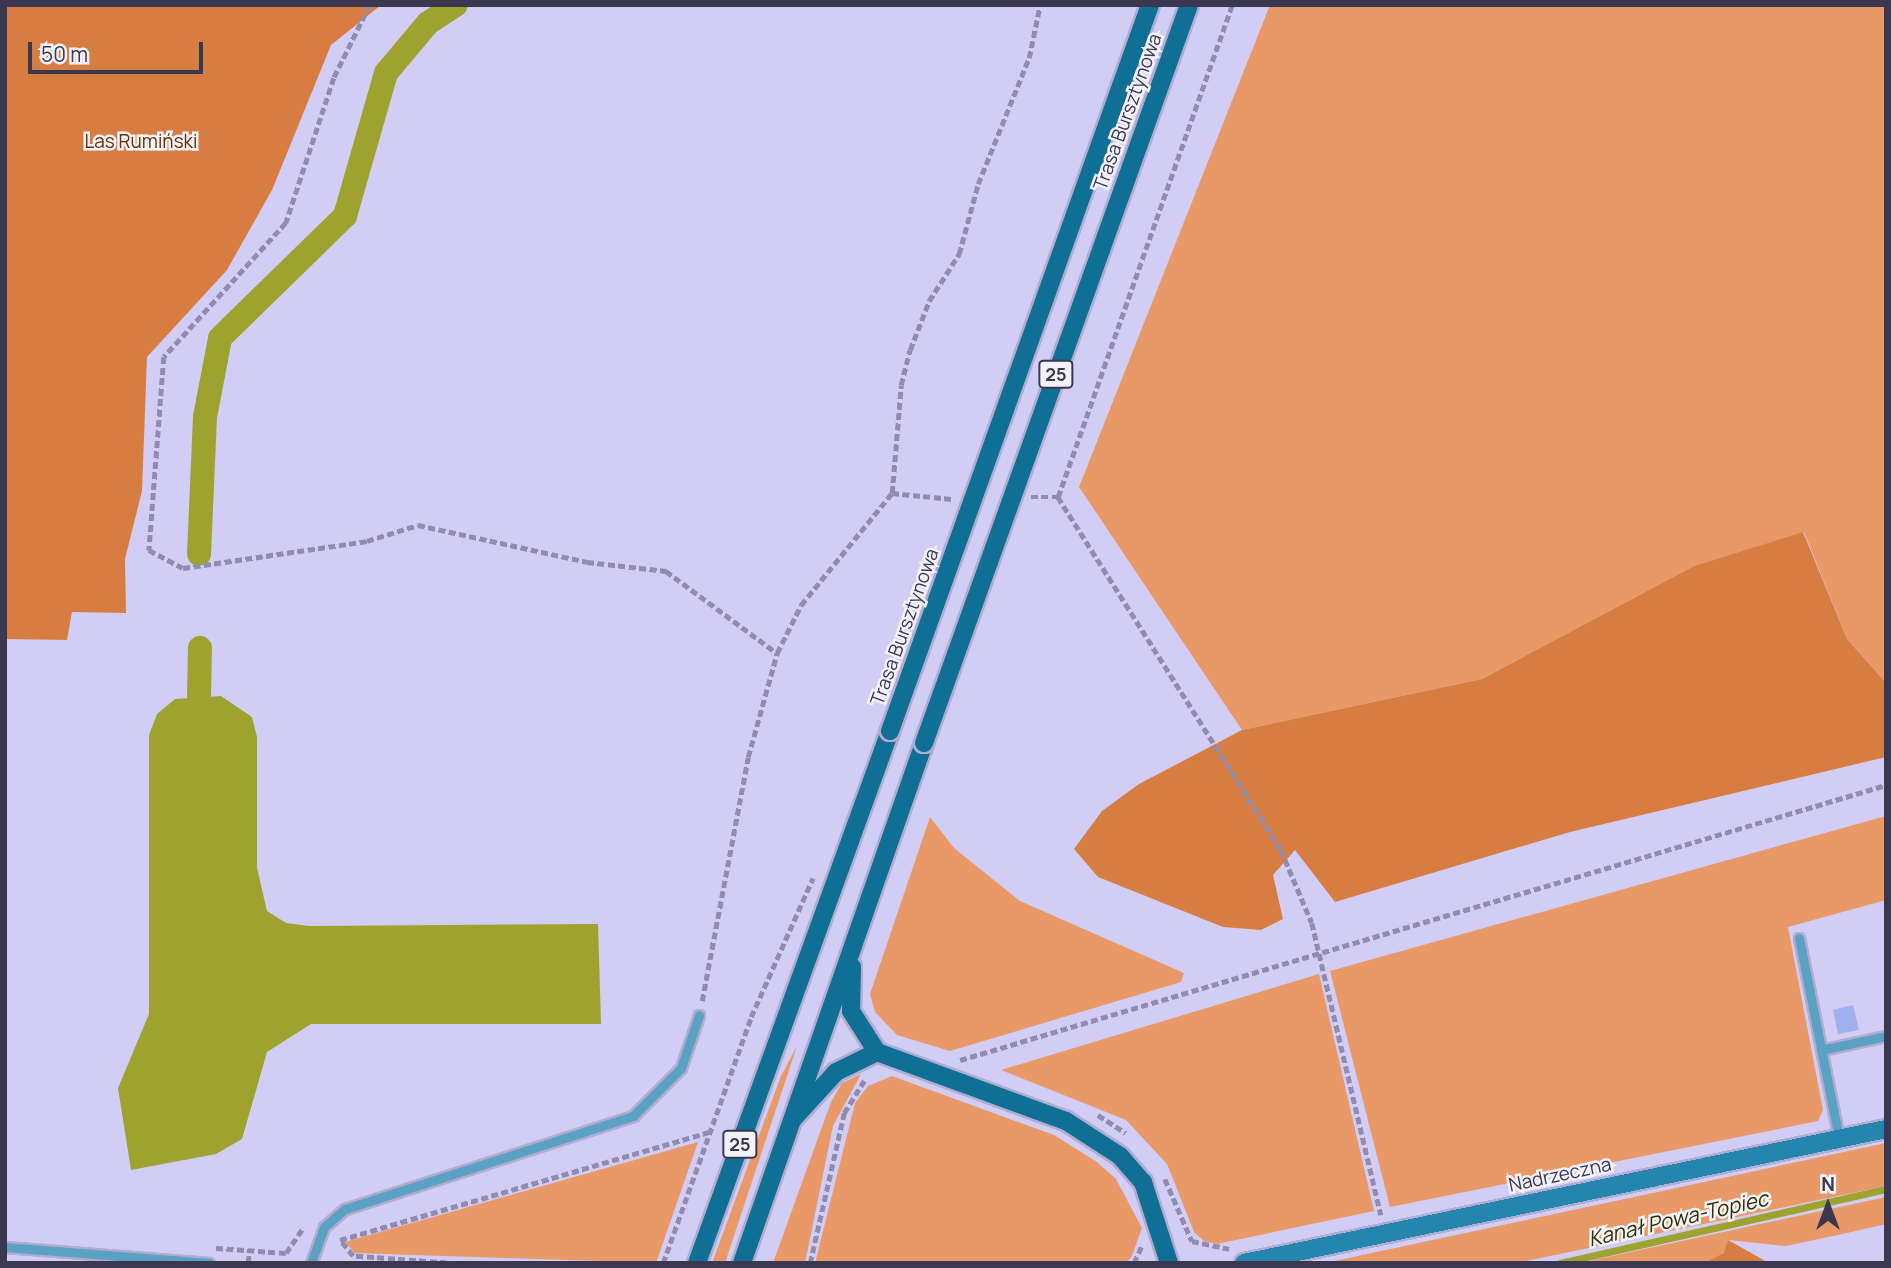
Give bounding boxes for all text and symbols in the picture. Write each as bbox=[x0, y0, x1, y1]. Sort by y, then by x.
scale bar bbox=[32, 28, 206, 72]
street label: Trasa Bursztynowa bbox=[1089, 30, 1167, 194]
text: 50 m bbox=[41, 40, 88, 68]
park label: Las Rumiński bbox=[85, 131, 197, 153]
road number: 25 bbox=[1037, 360, 1075, 388]
street label: Trasa Bursztynowa bbox=[866, 545, 944, 709]
road number: 25 bbox=[721, 1129, 759, 1158]
street label: Nadrzeczna bbox=[1507, 1153, 1613, 1197]
north arrow bbox=[1793, 1170, 1863, 1240]
text: N bbox=[1821, 1171, 1835, 1197]
water label: Kanał Powa-Topiec bbox=[1586, 1185, 1770, 1251]

